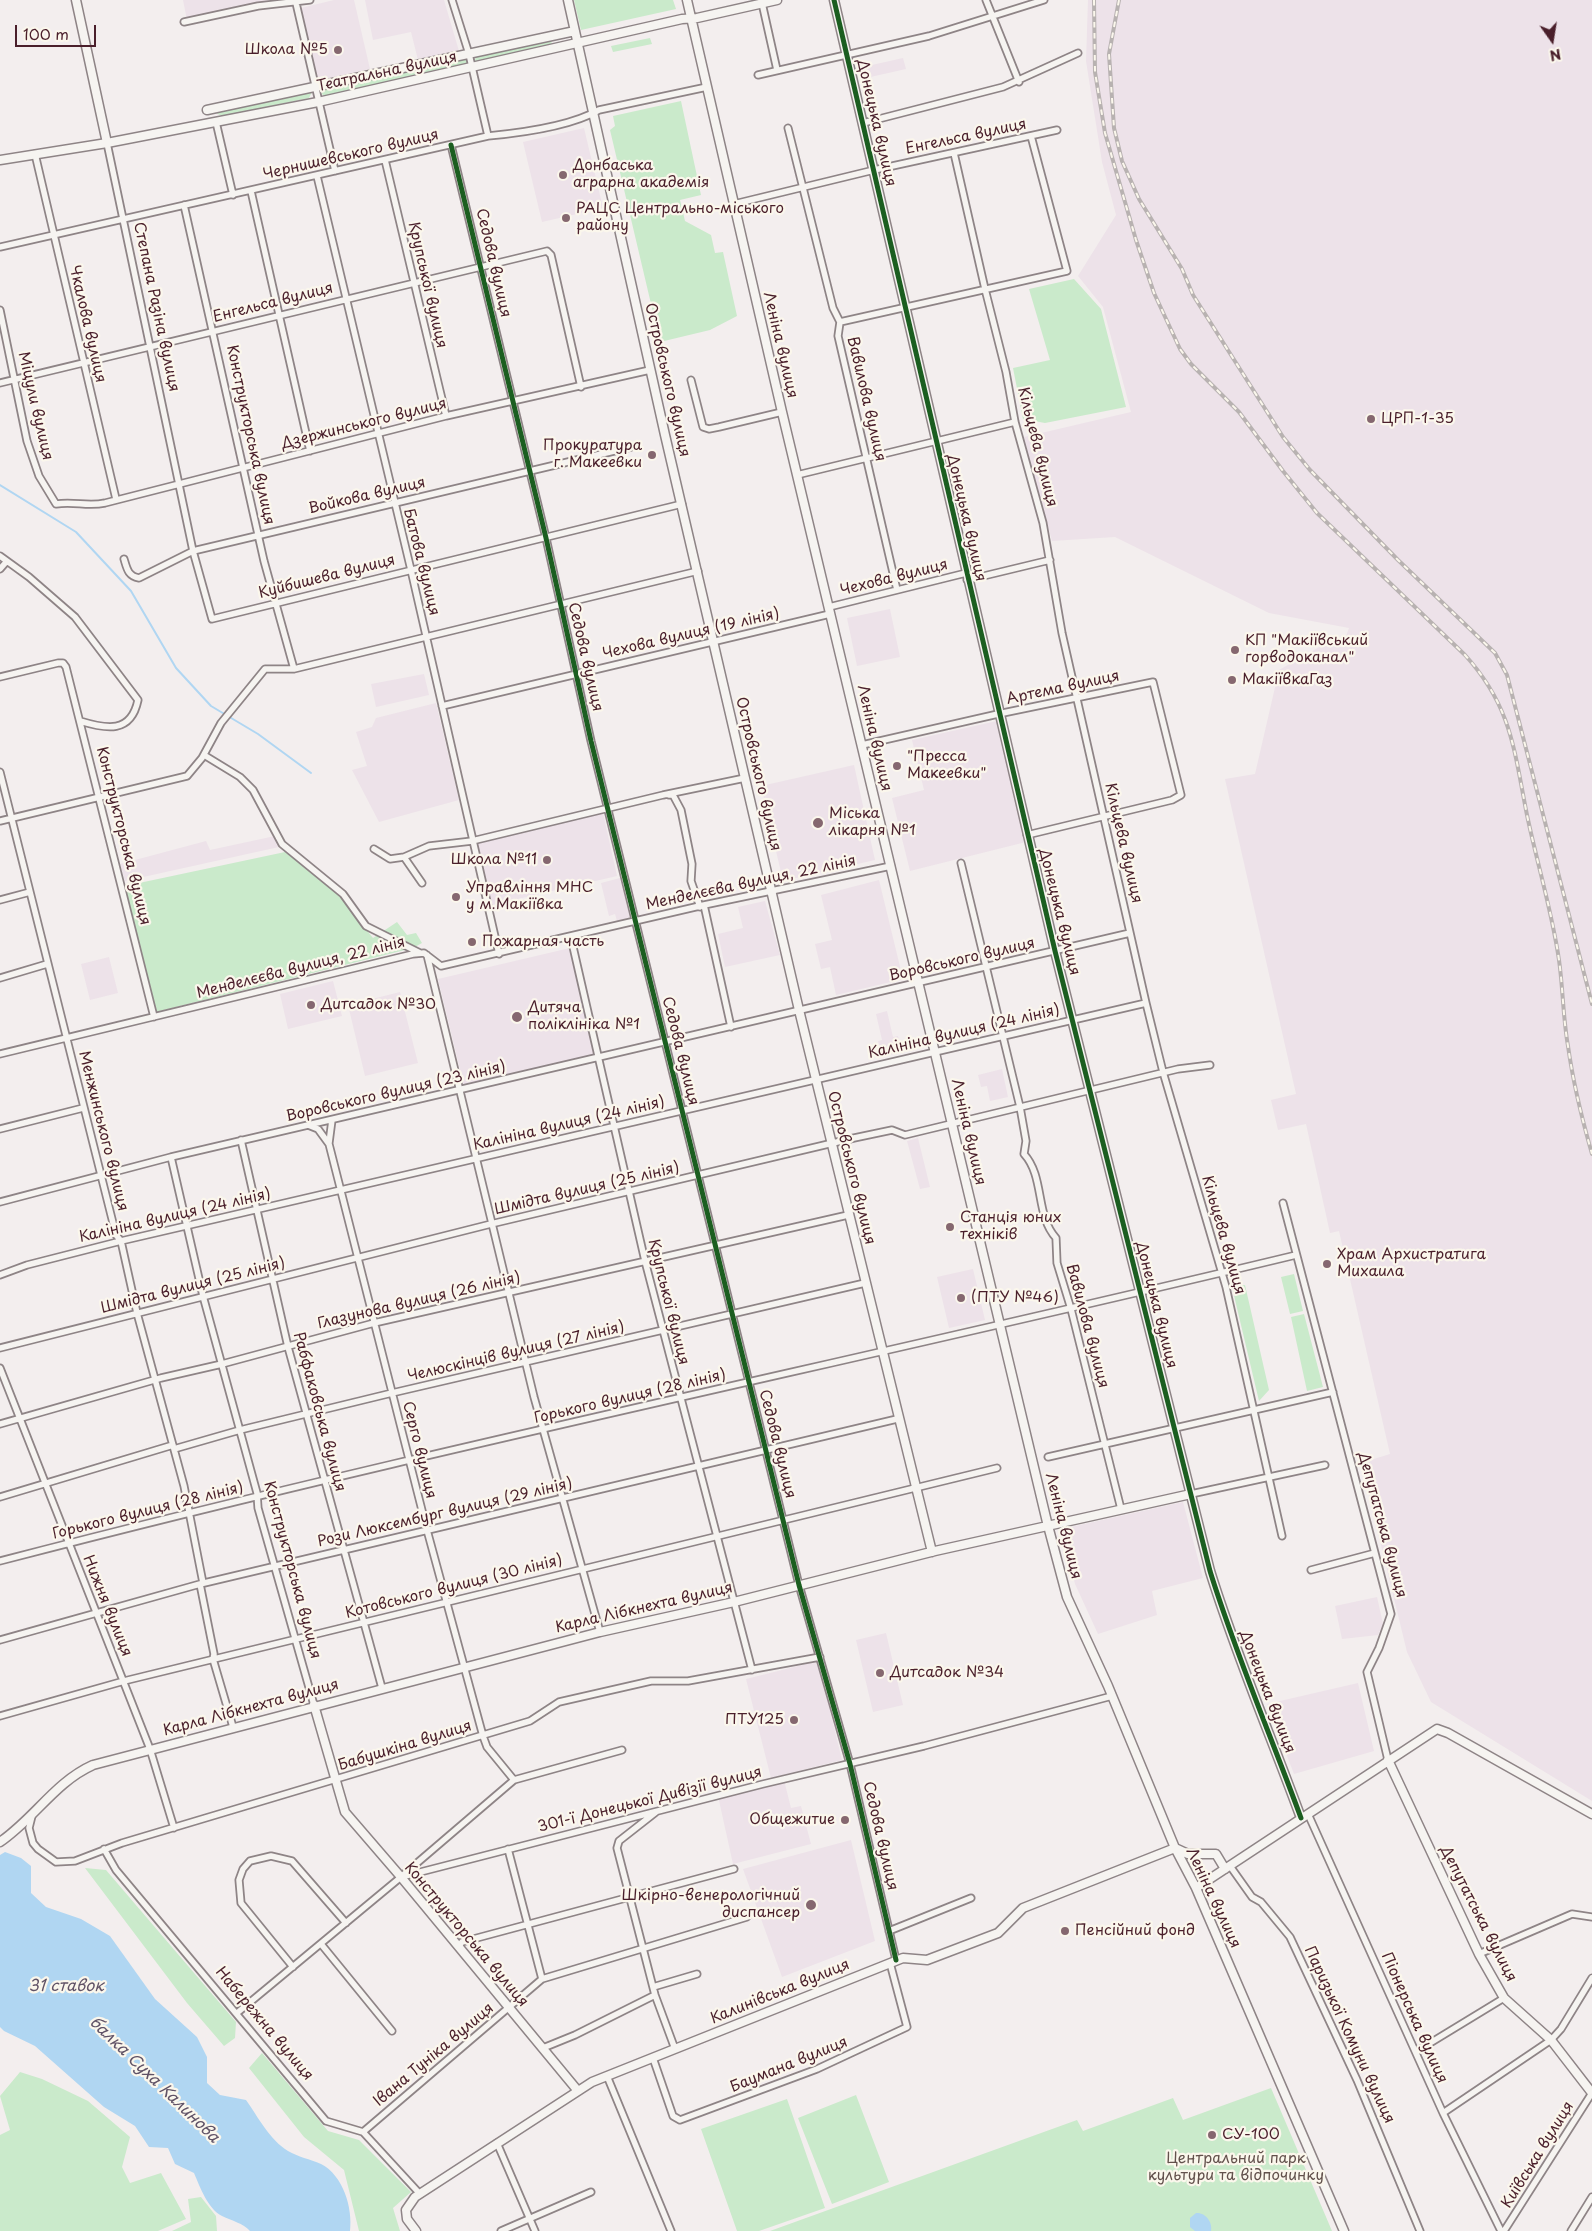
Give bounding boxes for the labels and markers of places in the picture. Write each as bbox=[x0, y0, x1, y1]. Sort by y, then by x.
place label: Школа №5 bbox=[245, 41, 328, 59]
marker: Школа №5 bbox=[332, 44, 344, 56]
place label: Донбаська аграрна академія bbox=[573, 157, 709, 192]
marker: Донбаська аграрна академія bbox=[557, 169, 569, 181]
place label: РАЦС Центрально-міського району bbox=[576, 200, 784, 235]
marker: РАЦС Центрально-міського району bbox=[560, 212, 572, 224]
place label: ЦРП-1-35 bbox=[1381, 410, 1454, 428]
marker: ЦРП-1-35 bbox=[1365, 413, 1377, 425]
place label: Прокуратура г. Макеевки bbox=[543, 437, 642, 472]
marker: Прокуратура г. Макеевки bbox=[646, 449, 658, 461]
place label: КП "Макіївський горводоканал" bbox=[1245, 632, 1368, 667]
marker: КП "Макіївський горводоканал" bbox=[1229, 644, 1241, 656]
place label: МакіївкаГаз bbox=[1242, 671, 1332, 689]
marker: МакіївкаГаз bbox=[1226, 674, 1238, 686]
place label: "Пресса Макеевки" bbox=[907, 748, 986, 783]
marker: "Пресса Макеевки" bbox=[891, 760, 903, 772]
place label: Міська лікарня №1 bbox=[829, 805, 916, 840]
marker: Міська лікарня №1 bbox=[811, 816, 825, 830]
place label: Школа №11 bbox=[451, 851, 537, 869]
marker: Школа №11 bbox=[541, 854, 553, 866]
place label: Управління МНС у м.Макіївка bbox=[466, 879, 593, 914]
marker: Управління МНС у м.Макіївка bbox=[450, 891, 462, 903]
place label: Пожарная часть bbox=[482, 933, 604, 951]
marker: Пожарная часть bbox=[466, 936, 478, 948]
place label: Дитсадок №30 bbox=[321, 996, 436, 1014]
marker: Дитсадок №30 bbox=[305, 999, 317, 1011]
place label: Дитяча поліклініка №1 bbox=[528, 999, 640, 1034]
marker: Дитяча поліклініка №1 bbox=[510, 1010, 524, 1024]
place label: Станція юних техніків bbox=[960, 1209, 1061, 1244]
marker: Станція юних техніків bbox=[944, 1221, 956, 1233]
place label: Храм Архистратига Михаила bbox=[1337, 1246, 1486, 1281]
marker: Храм Архистратига Михаила bbox=[1321, 1258, 1333, 1270]
place label: (ПТУ №46) bbox=[971, 1289, 1059, 1307]
marker: (ПТУ №46) bbox=[955, 1292, 967, 1304]
place label: Дитсадок №34 bbox=[890, 1664, 1004, 1682]
marker: Дитсадок №34 bbox=[874, 1667, 886, 1679]
place label: ПТУ125 bbox=[725, 1711, 784, 1729]
marker: ПТУ125 bbox=[788, 1714, 800, 1726]
place label: Общежитие bbox=[749, 1811, 835, 1829]
marker: Общежитие bbox=[839, 1814, 851, 1826]
place label: Шкірно-венерологічний диспансер bbox=[622, 1887, 800, 1922]
marker: Шкірно-венерологічний диспансер bbox=[804, 1898, 818, 1912]
place label: Пенсійний фонд bbox=[1075, 1922, 1195, 1940]
marker: Пенсійний фонд bbox=[1059, 1925, 1071, 1937]
place label: СУ-100 bbox=[1222, 2126, 1280, 2144]
marker: СУ-100 bbox=[1206, 2129, 1218, 2141]

